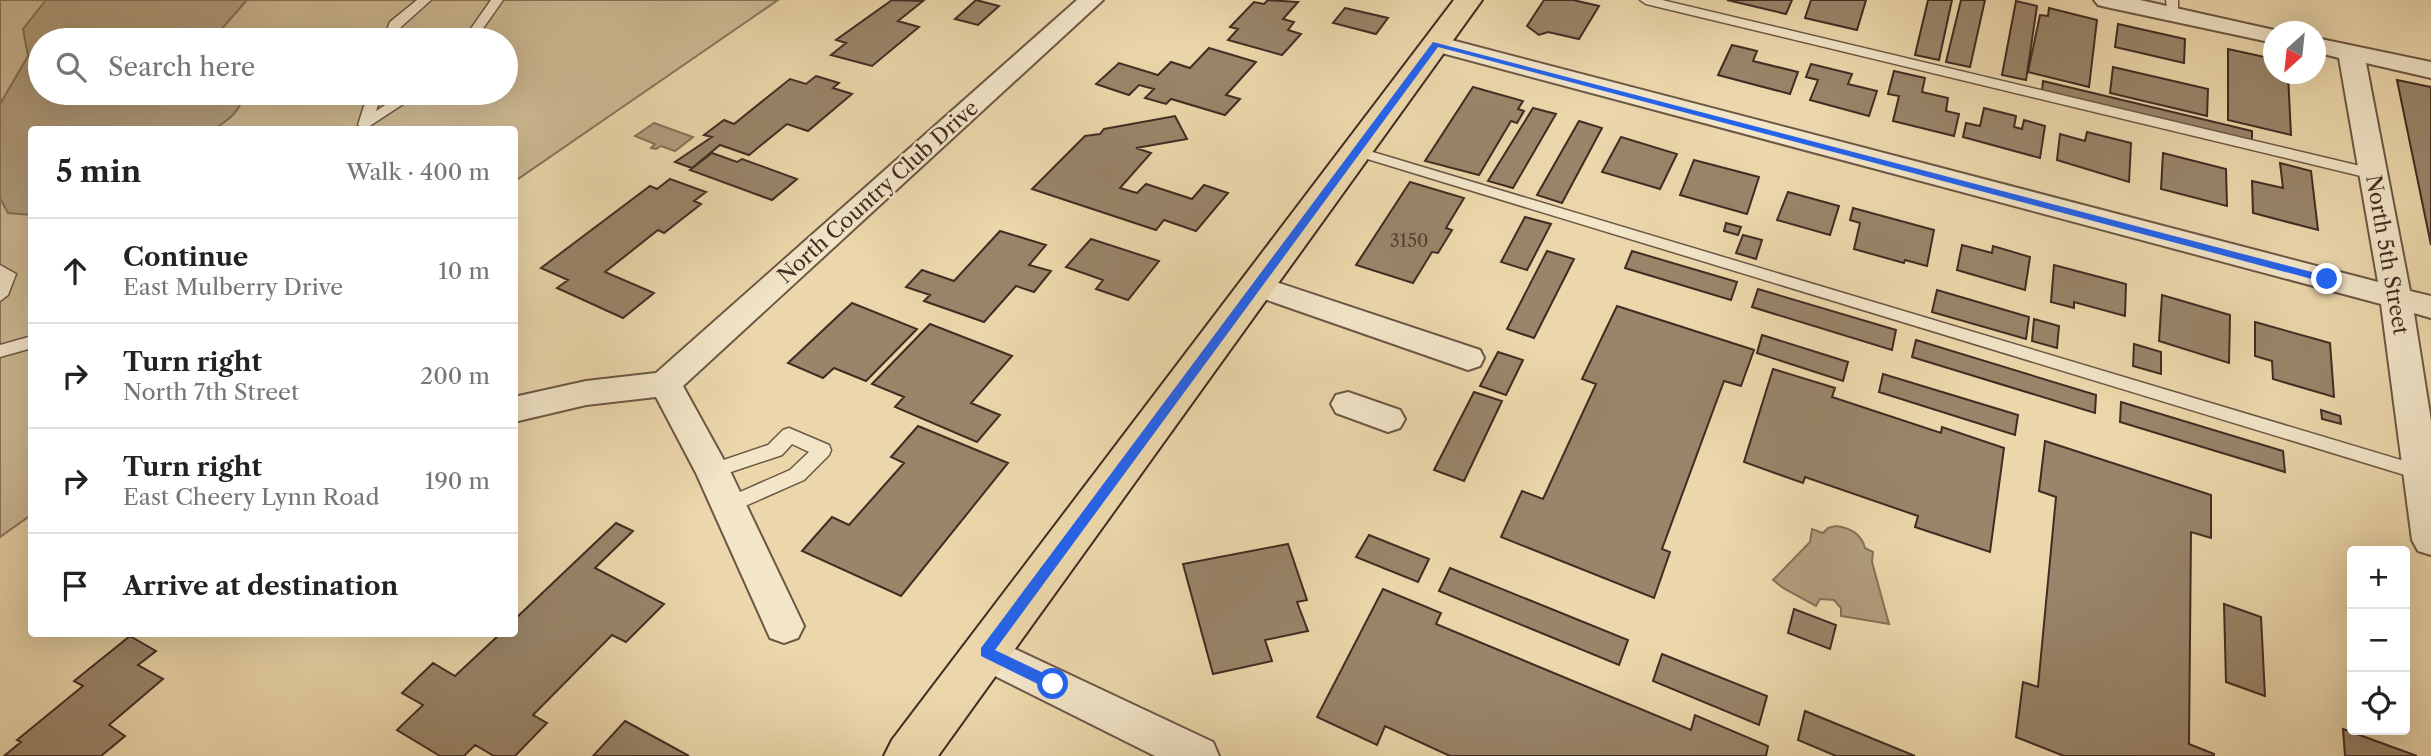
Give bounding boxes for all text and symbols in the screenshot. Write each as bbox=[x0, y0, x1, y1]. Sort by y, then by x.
north arrow bbox=[2263, 21, 2326, 84]
search box bbox=[28, 28, 518, 105]
icon: search bbox=[52, 48, 90, 86]
text: Search here bbox=[108, 51, 255, 83]
street label: North Country Club Drive bbox=[772, 95, 983, 288]
text: 5 min bbox=[56, 153, 141, 190]
text: Walk · 400 m bbox=[346, 158, 490, 186]
street label: North 5th Street bbox=[2361, 173, 2414, 337]
house number: 3150 bbox=[1390, 230, 1428, 252]
text: Continue bbox=[123, 241, 248, 273]
icon: ahead bbox=[56, 252, 94, 290]
text: 10 m bbox=[438, 257, 490, 285]
route end bbox=[2311, 263, 2342, 294]
text: East Mulberry Drive bbox=[123, 273, 343, 301]
text: Turn right bbox=[123, 346, 262, 378]
icon: right bbox=[56, 357, 94, 395]
text: 200 m bbox=[420, 362, 490, 390]
text: North 7th Street bbox=[123, 378, 299, 406]
text: Turn right bbox=[123, 451, 262, 483]
icon: right bbox=[56, 462, 94, 500]
text: 190 m bbox=[425, 467, 490, 495]
text: East Cheery Lynn Road bbox=[123, 483, 379, 511]
map controls bbox=[2347, 546, 2410, 735]
button: + bbox=[2347, 546, 2410, 609]
icon: arrive bbox=[56, 567, 94, 605]
text: Arrive at destination bbox=[123, 570, 398, 602]
button: − bbox=[2347, 609, 2410, 672]
route start bbox=[1037, 668, 1068, 699]
button: locate bbox=[2347, 672, 2410, 735]

